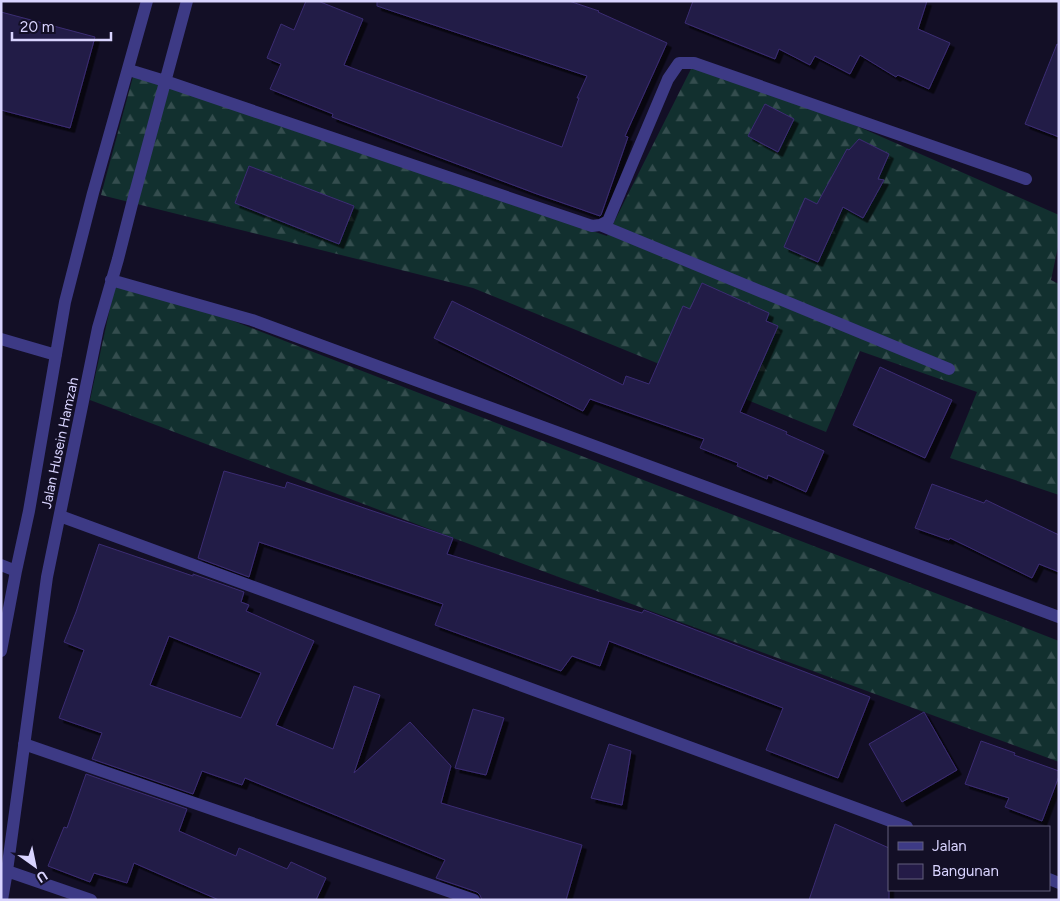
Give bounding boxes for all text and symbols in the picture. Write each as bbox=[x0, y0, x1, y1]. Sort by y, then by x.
scale bar bbox=[12, 10, 111, 42]
text: 20 m bbox=[20, 18, 54, 36]
street label: Jalan Husein Hamzah bbox=[38, 375, 82, 510]
legend bbox=[888, 826, 1050, 891]
text: Jalan bbox=[932, 837, 967, 855]
north arrow bbox=[10, 841, 60, 891]
text: Bangunan bbox=[932, 862, 999, 880]
text: U bbox=[33, 867, 51, 886]

